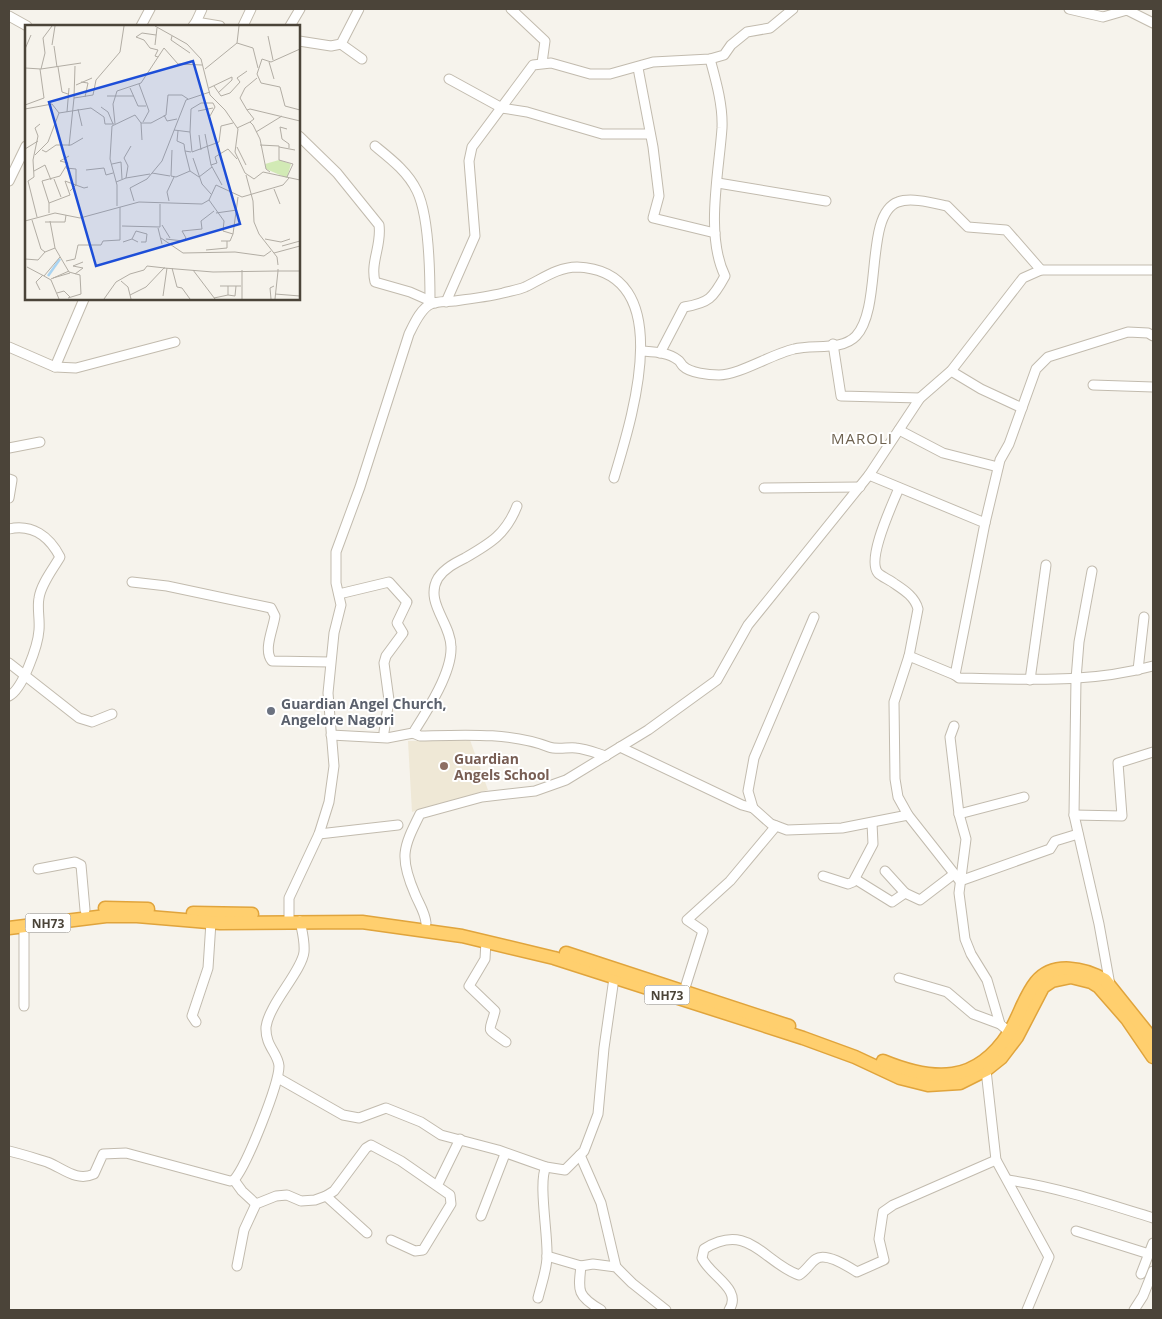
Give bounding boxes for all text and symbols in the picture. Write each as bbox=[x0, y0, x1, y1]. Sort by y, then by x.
inset map bbox=[25, 25, 300, 300]
district label: MAROLI bbox=[831, 428, 893, 448]
place label: Guardian Angel Church, Angelore Nagori bbox=[281, 694, 447, 729]
marker: Guardian Angel Church, Angelore Nagori bbox=[265, 705, 277, 717]
place label: Guardian Angels School bbox=[454, 749, 550, 784]
marker: Guardian Angels School bbox=[438, 760, 450, 772]
road number: NH73 bbox=[26, 914, 70, 932]
road number: NH73 bbox=[644, 986, 690, 1004]

